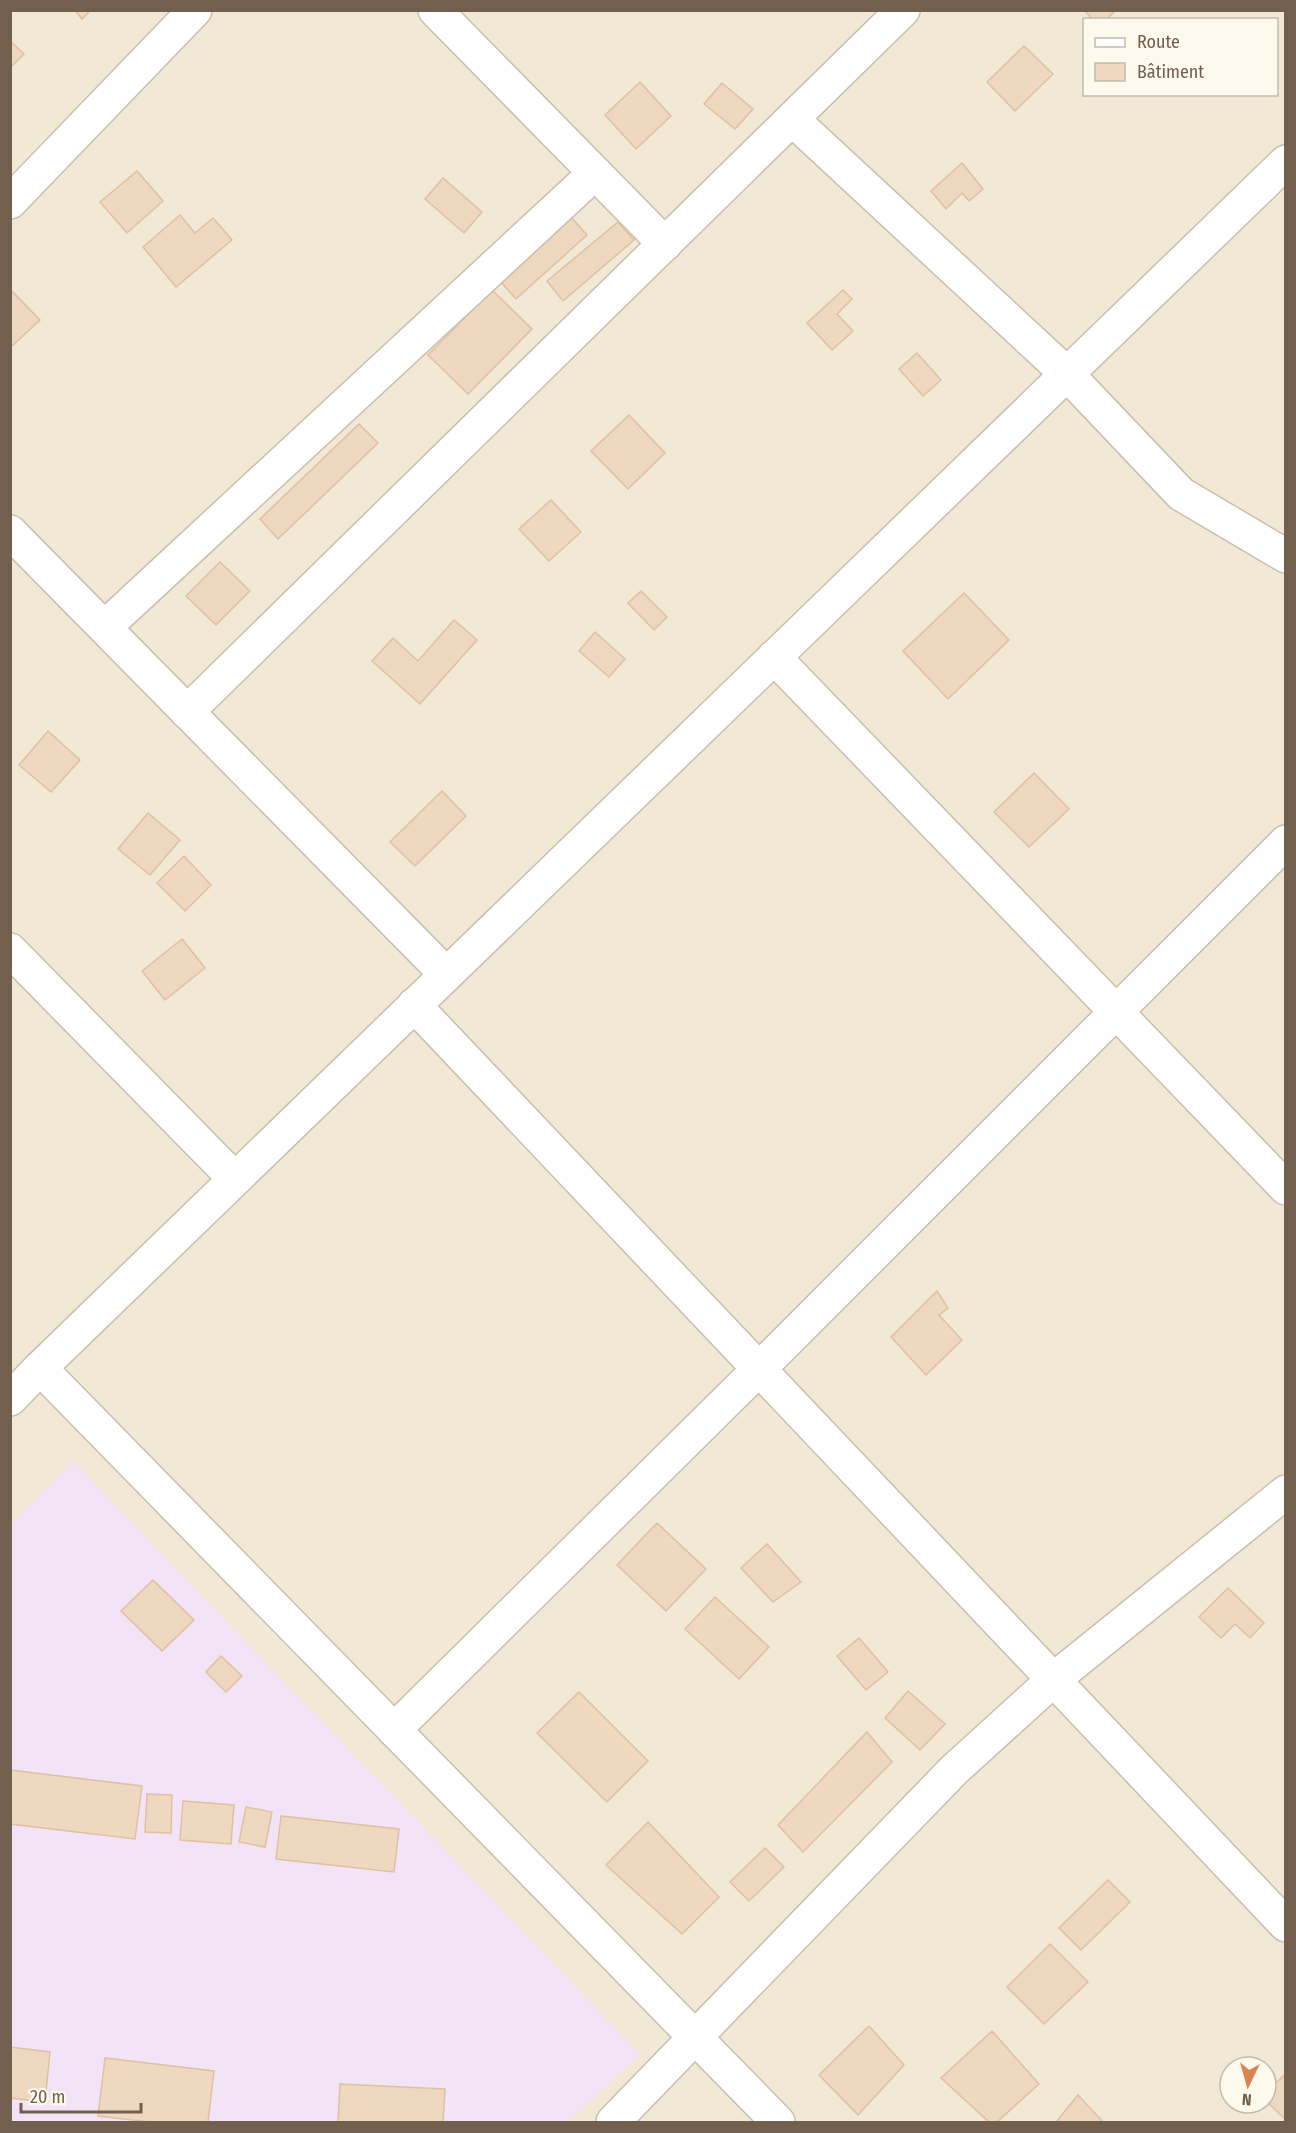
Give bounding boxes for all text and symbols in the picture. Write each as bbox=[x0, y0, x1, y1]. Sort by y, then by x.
legend bbox=[1083, 18, 1278, 96]
text: Route bbox=[1137, 31, 1180, 53]
text: Bâtiment bbox=[1137, 61, 1204, 83]
north arrow bbox=[1218, 2055, 1278, 2115]
scale bar bbox=[21, 2076, 141, 2114]
text: 20 m bbox=[30, 2086, 65, 2108]
text: N bbox=[1241, 2090, 1252, 2109]

